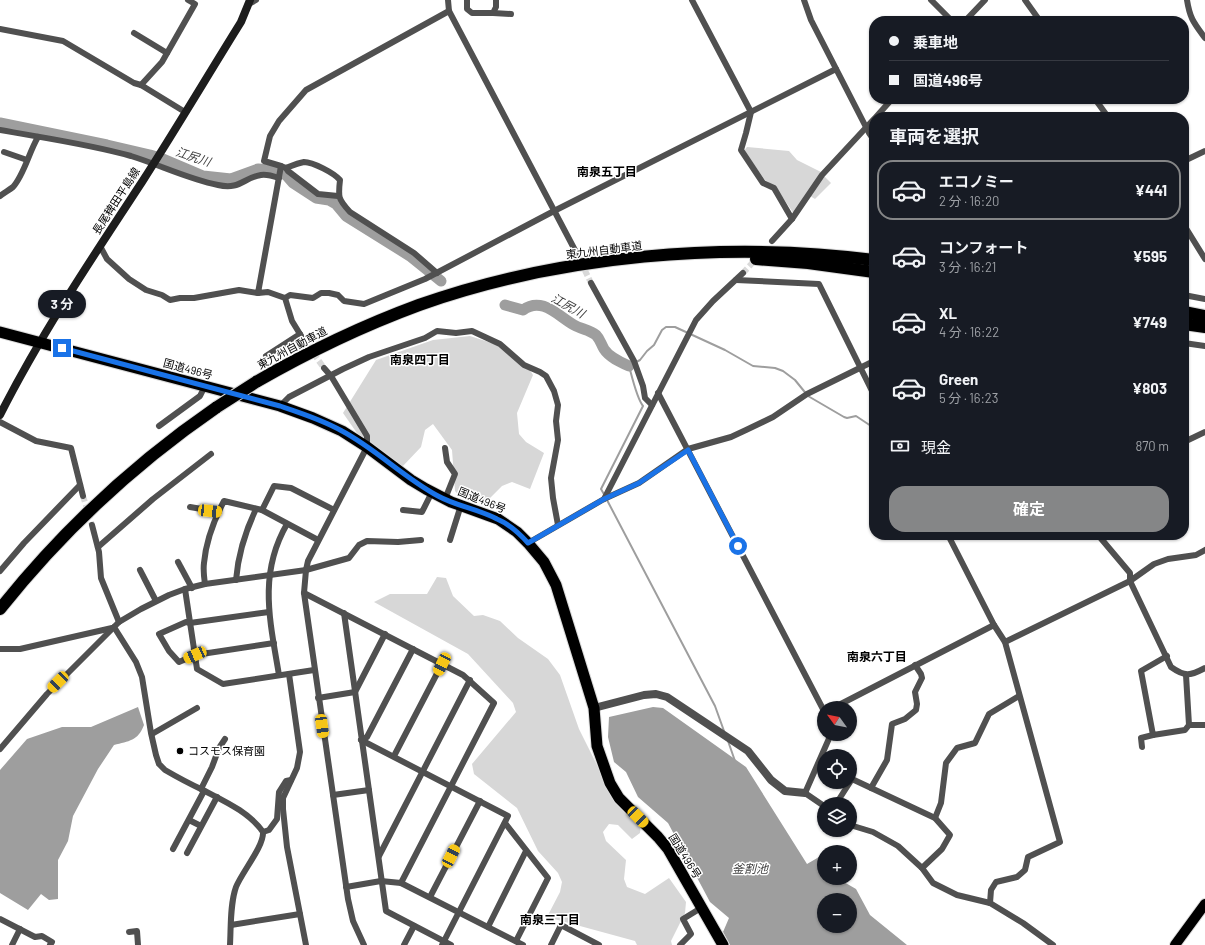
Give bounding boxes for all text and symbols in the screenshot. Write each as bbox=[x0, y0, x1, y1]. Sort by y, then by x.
text: 乗車地 bbox=[913, 33, 958, 51]
text: 国道496号 bbox=[913, 71, 983, 89]
text: 車両を選択 bbox=[889, 125, 979, 147]
water label: 江尻川 bbox=[174, 144, 214, 169]
district label: 南泉五丁目 bbox=[577, 164, 637, 178]
street label: 長尾稗田平島線 bbox=[89, 165, 142, 237]
icon: car bbox=[891, 172, 927, 208]
text: エコノミー bbox=[939, 172, 1014, 190]
text: ¥441 bbox=[1135, 181, 1167, 199]
text: 2 分 · 16:20 bbox=[939, 193, 999, 209]
street label: 東九州自動車道 bbox=[565, 238, 643, 261]
icon: car bbox=[891, 238, 927, 274]
text: コンフォート bbox=[939, 238, 1029, 256]
text: ¥595 bbox=[1133, 247, 1167, 265]
text: 3 分 · 16:21 bbox=[939, 259, 996, 275]
callout: 3 分 bbox=[38, 290, 86, 318]
water label: 江尻川 bbox=[549, 290, 589, 321]
text: 3 分 bbox=[51, 296, 73, 312]
icon: car bbox=[891, 304, 927, 340]
text: XL bbox=[939, 304, 957, 322]
text: ¥749 bbox=[1132, 313, 1167, 331]
street label: 東九州自動車道 bbox=[255, 324, 329, 371]
text: 4 分 · 16:22 bbox=[939, 324, 999, 340]
route end bbox=[53, 339, 71, 357]
district label: 南泉四丁目 bbox=[390, 352, 450, 366]
street label: 国道496号 bbox=[162, 356, 214, 381]
icon: car bbox=[891, 370, 927, 406]
text: Green bbox=[939, 370, 978, 388]
text: ¥803 bbox=[1132, 379, 1167, 397]
text: 5 分 · 16:23 bbox=[939, 390, 998, 406]
icon: cash bbox=[889, 435, 911, 457]
text: 現金 bbox=[921, 438, 951, 456]
text: 870 m bbox=[1135, 438, 1169, 454]
street label: 国道496号 bbox=[456, 484, 508, 515]
button: 確定 bbox=[889, 486, 1169, 532]
car bbox=[197, 504, 223, 518]
route start bbox=[729, 537, 747, 555]
car bbox=[182, 645, 208, 665]
district label: 南泉六丁目 bbox=[847, 649, 907, 663]
car bbox=[431, 651, 453, 677]
car bbox=[45, 669, 71, 695]
north arrow bbox=[817, 701, 857, 741]
map controls bbox=[817, 701, 857, 933]
car bbox=[314, 713, 330, 739]
place label: コスモス保育園 bbox=[188, 744, 265, 757]
marker: コスモス保育園 bbox=[175, 746, 185, 756]
button: locate bbox=[817, 749, 857, 789]
button: layers bbox=[817, 797, 857, 837]
car bbox=[625, 804, 651, 830]
street label: 国道496号 bbox=[667, 831, 704, 881]
car bbox=[440, 843, 462, 869]
button: + bbox=[817, 845, 857, 885]
water label: 釜割池 bbox=[732, 861, 769, 875]
button: − bbox=[817, 893, 857, 933]
district label: 南泉三丁目 bbox=[520, 912, 580, 926]

